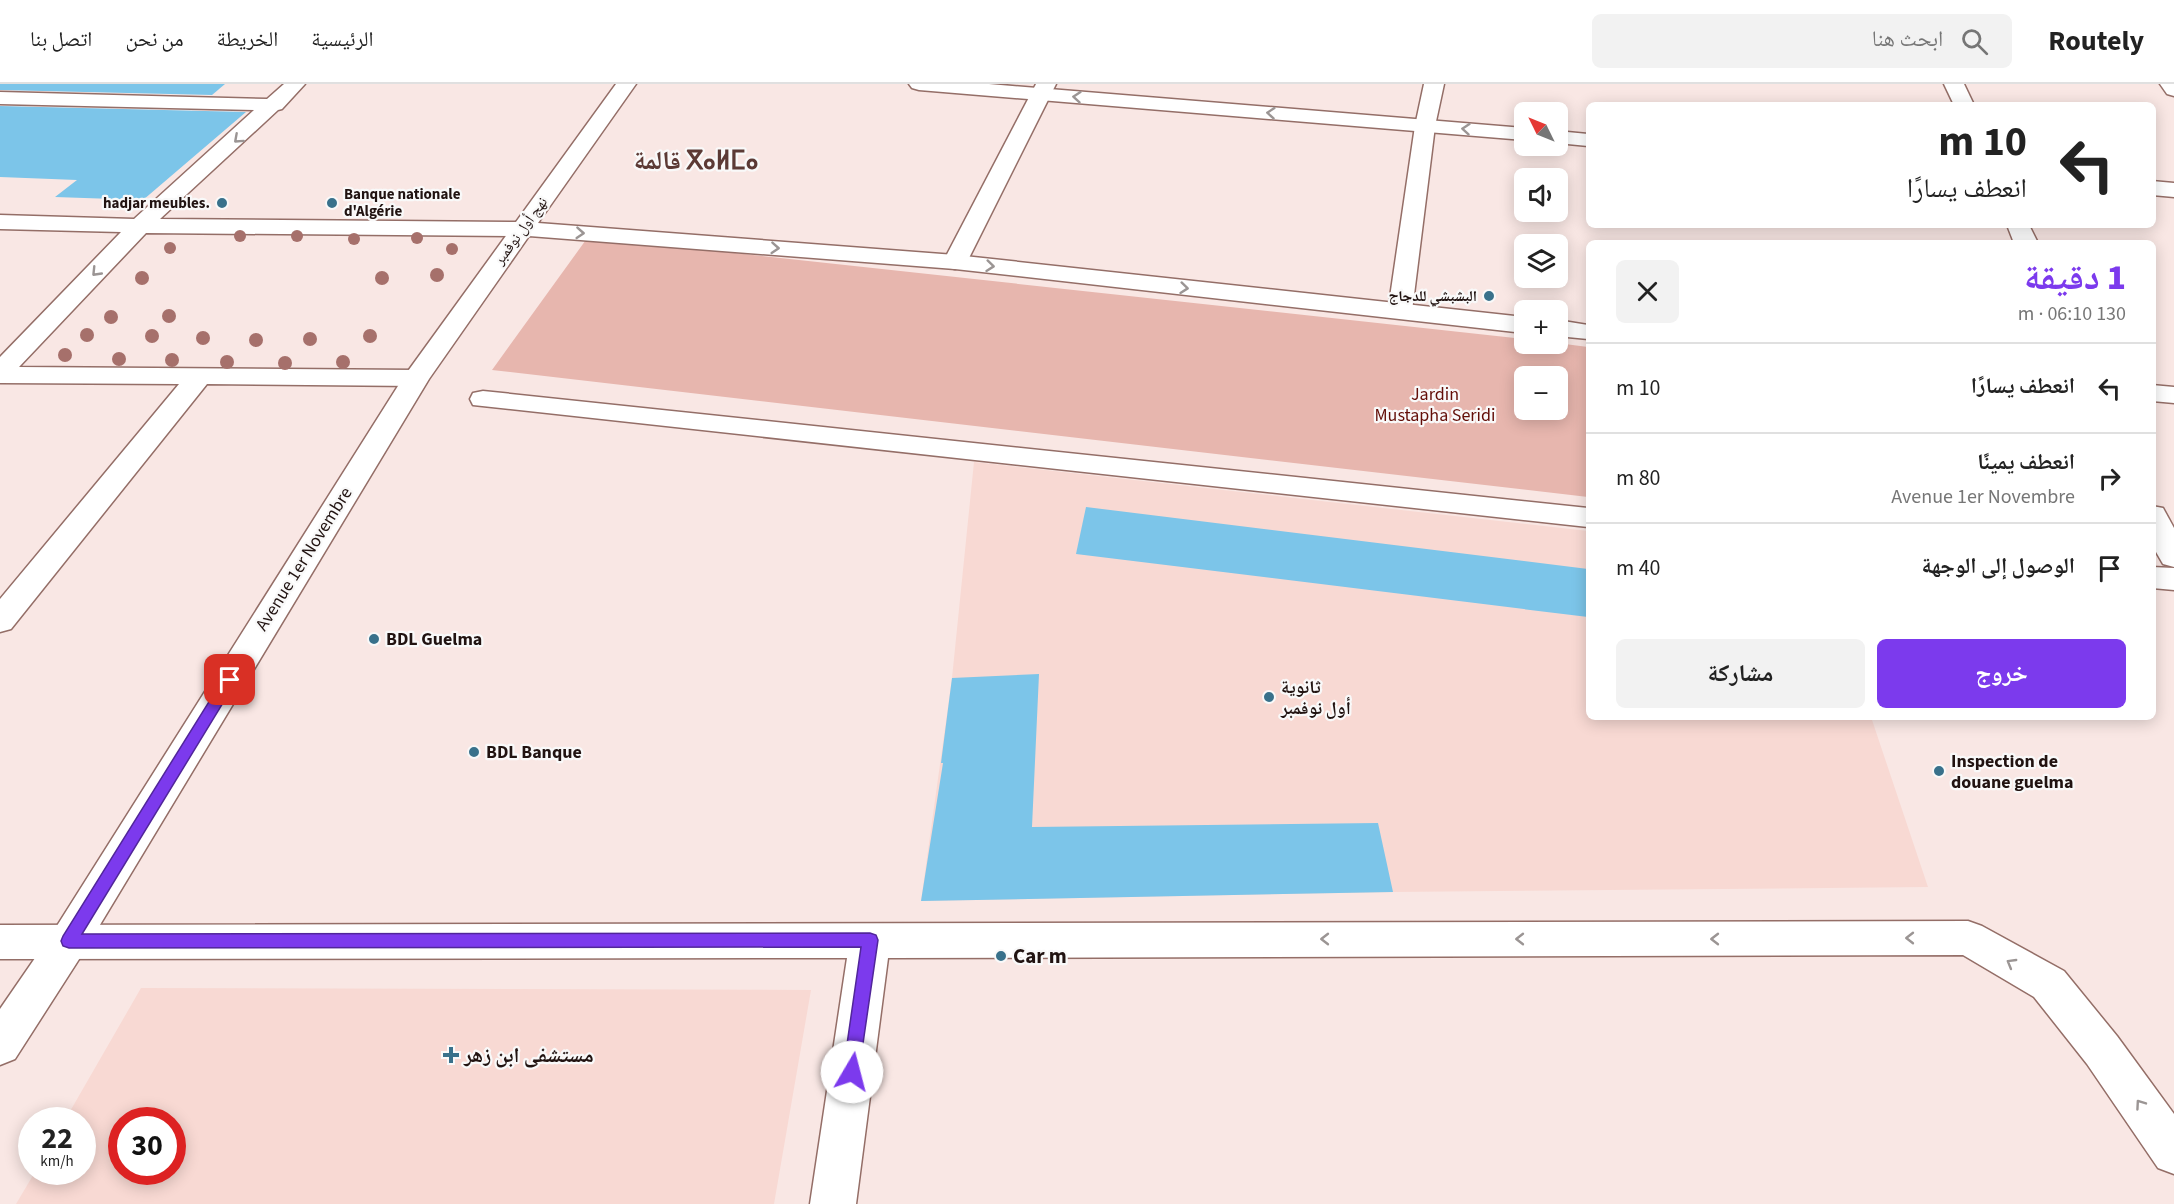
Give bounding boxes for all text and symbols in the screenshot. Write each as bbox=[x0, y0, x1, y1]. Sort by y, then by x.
search box bbox=[1592, 14, 2012, 68]
text: Routely bbox=[2048, 21, 2144, 61]
text: ابحث هنا bbox=[1872, 23, 1943, 55]
text: اتصل بنا bbox=[30, 24, 92, 54]
text: من نحن bbox=[125, 24, 183, 54]
text: الخريطة bbox=[216, 24, 278, 54]
text: الرئيسية bbox=[311, 24, 374, 54]
icon: search bbox=[1958, 25, 1991, 58]
one-way arrow bbox=[1072, 91, 1082, 104]
north arrow bbox=[1514, 102, 1568, 156]
map controls bbox=[1514, 102, 1568, 420]
one-way arrow bbox=[1267, 107, 1276, 120]
text: 10 m bbox=[1938, 112, 2027, 172]
one-way arrow bbox=[1461, 123, 1470, 136]
icon: left bbox=[2048, 126, 2126, 204]
one-way arrow bbox=[234, 132, 244, 143]
district label: قالمة ⴳⴰⵍⵎⴰ bbox=[634, 142, 758, 179]
button: sound bbox=[1514, 168, 1568, 222]
text: انعطف يسارًا bbox=[1907, 169, 2027, 208]
place label: Banque nationale d'Algérie bbox=[344, 184, 461, 222]
place label: hadjar meubles. bbox=[103, 193, 210, 214]
street label: نهج أول نوفمبر bbox=[489, 193, 553, 270]
marker: hadjar meubles. bbox=[215, 196, 229, 210]
marker: Banque nationale d'Algérie bbox=[325, 196, 339, 210]
one-way arrow bbox=[576, 226, 585, 239]
button: layers bbox=[1514, 234, 1568, 288]
one-way arrow bbox=[770, 242, 779, 255]
text: 1 دقيقة bbox=[2024, 252, 2126, 303]
one-way arrow bbox=[986, 259, 995, 272]
button: close bbox=[1616, 260, 1679, 323]
one-way arrow bbox=[92, 266, 103, 276]
one-way arrow bbox=[1179, 281, 1189, 293]
place label: البشبشي للدجاج bbox=[1388, 286, 1477, 307]
marker: البشبشي للدجاج bbox=[1482, 289, 1496, 303]
button: + bbox=[1514, 300, 1568, 354]
text: 130 m · 06:10 bbox=[2018, 300, 2126, 328]
button: − bbox=[1514, 366, 1568, 420]
text: انعطف يسارًا bbox=[1971, 370, 2075, 402]
text: 10 m bbox=[1616, 372, 1661, 404]
icon: left bbox=[2093, 372, 2126, 405]
park label: Jardin Mustapha Seridi bbox=[1375, 382, 1495, 428]
text: انعطف يمينًا bbox=[1977, 446, 2075, 478]
text: 80 m bbox=[1616, 462, 1661, 494]
icon: right bbox=[2093, 462, 2126, 495]
street label: Avenue 1er Novembre bbox=[250, 482, 358, 636]
text: Avenue 1er Novembre bbox=[1891, 483, 2075, 511]
text: الوصول إلى الوجهة bbox=[1922, 550, 2075, 582]
text: 40 m bbox=[1616, 552, 1661, 584]
icon: arrive bbox=[2093, 552, 2126, 585]
place label: BDL Guelma bbox=[386, 627, 482, 652]
marker: BDL Guelma bbox=[367, 632, 381, 646]
button: مشاركة bbox=[1616, 639, 1865, 708]
button: خروج bbox=[1877, 639, 2126, 708]
pin bbox=[204, 654, 255, 705]
icon: arrive bbox=[213, 663, 246, 696]
place label: ثانوية أول نوفمبر bbox=[1280, 675, 1351, 721]
marker: ثانوية أول نوفمبر bbox=[1262, 690, 1276, 704]
place label: BDL Banque bbox=[486, 740, 582, 765]
marker: BDL Banque bbox=[467, 745, 481, 759]
place label: Inspection de douane guelma bbox=[1951, 749, 2073, 795]
marker: Inspection de douane guelma bbox=[1932, 764, 1946, 778]
one-way arrow bbox=[1905, 932, 1914, 944]
one-way arrow bbox=[1320, 933, 1329, 945]
one-way arrow bbox=[1515, 933, 1524, 945]
one-way arrow bbox=[1710, 933, 1719, 945]
place label: Car m bbox=[1013, 941, 1067, 971]
marker: Car m bbox=[994, 949, 1008, 963]
one-way arrow bbox=[2006, 958, 2017, 970]
place label: مستشفى ابن زهر bbox=[463, 1040, 594, 1070]
position arrow bbox=[820, 1040, 884, 1104]
marker: مستشفى ابن زهر bbox=[442, 1046, 460, 1064]
one-way arrow bbox=[2136, 1100, 2147, 1111]
speed limit sign: 30 bbox=[108, 1107, 186, 1185]
text: 22 bbox=[41, 1117, 73, 1160]
text: km/h bbox=[40, 1151, 74, 1172]

